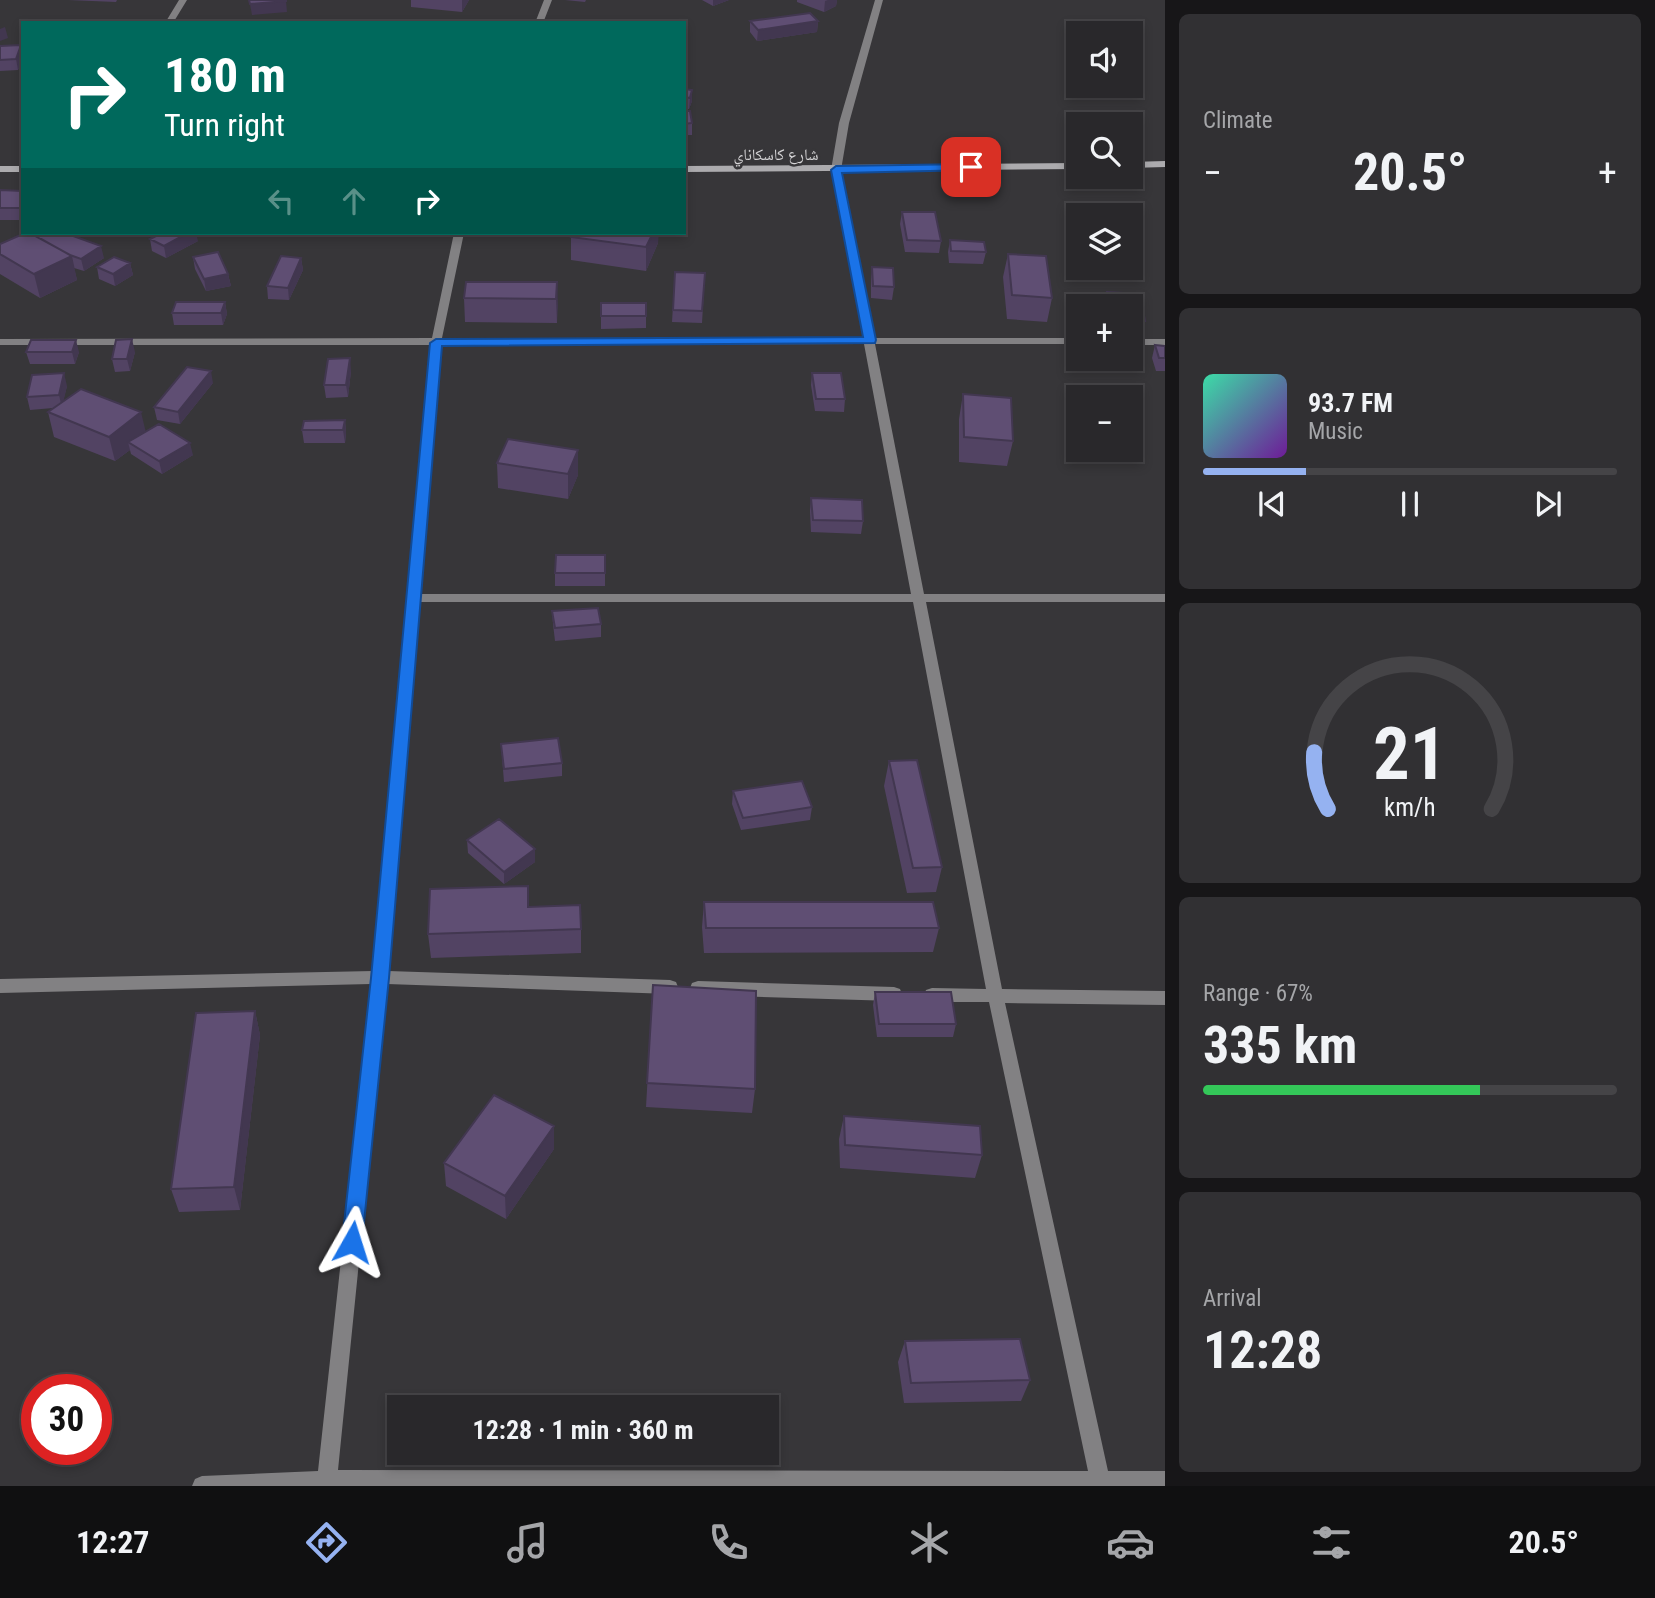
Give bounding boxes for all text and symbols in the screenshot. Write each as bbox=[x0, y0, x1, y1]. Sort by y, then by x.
map controls bbox=[1066, 21, 1143, 462]
button: sound bbox=[1066, 21, 1143, 98]
text: 180 m bbox=[164, 47, 286, 104]
icon: right bbox=[49, 49, 140, 140]
text: Turn right bbox=[164, 106, 285, 144]
text: Climate bbox=[1203, 107, 1273, 134]
button: search bbox=[1066, 112, 1143, 189]
pin bbox=[941, 137, 1001, 197]
text: 20.5° bbox=[1353, 142, 1467, 203]
street label: شارع كاسكاناي bbox=[733, 145, 819, 167]
icon: arrive bbox=[952, 148, 990, 186]
text: − bbox=[1203, 151, 1222, 195]
text: + bbox=[1598, 151, 1617, 195]
icon: left bbox=[262, 182, 300, 220]
icon: ahead bbox=[335, 182, 373, 220]
icon: right bbox=[408, 182, 446, 220]
button: layers bbox=[1066, 203, 1143, 280]
button: + bbox=[1066, 294, 1143, 371]
button: − bbox=[1066, 385, 1143, 462]
text: 93.7 FM bbox=[1308, 388, 1393, 418]
text: Music bbox=[1308, 418, 1363, 445]
icon: previous bbox=[1253, 485, 1291, 523]
icon: pause bbox=[1391, 485, 1429, 523]
icon: next bbox=[1529, 485, 1567, 523]
text: 21 bbox=[1373, 711, 1447, 797]
text: km/h bbox=[1384, 793, 1436, 822]
text: Range · 67% bbox=[1203, 980, 1313, 1007]
text: 335 km bbox=[1203, 1015, 1357, 1076]
position arrow bbox=[315, 1205, 389, 1279]
text: Arrival bbox=[1203, 1285, 1262, 1312]
text: 12:28 bbox=[1203, 1320, 1322, 1381]
speed limit sign: 30 bbox=[21, 1374, 112, 1465]
text: 12:28 · 1 min · 360 m bbox=[473, 1415, 693, 1445]
icon: directions bbox=[302, 1518, 351, 1567]
icon: music bbox=[503, 1518, 552, 1567]
icon: phone bbox=[704, 1518, 753, 1567]
icon: climate bbox=[905, 1518, 954, 1567]
icon: car bbox=[1106, 1518, 1155, 1567]
icon: filters bbox=[1307, 1518, 1356, 1567]
text: 12:27 bbox=[76, 1523, 150, 1561]
text: 20.5° bbox=[1509, 1523, 1579, 1561]

